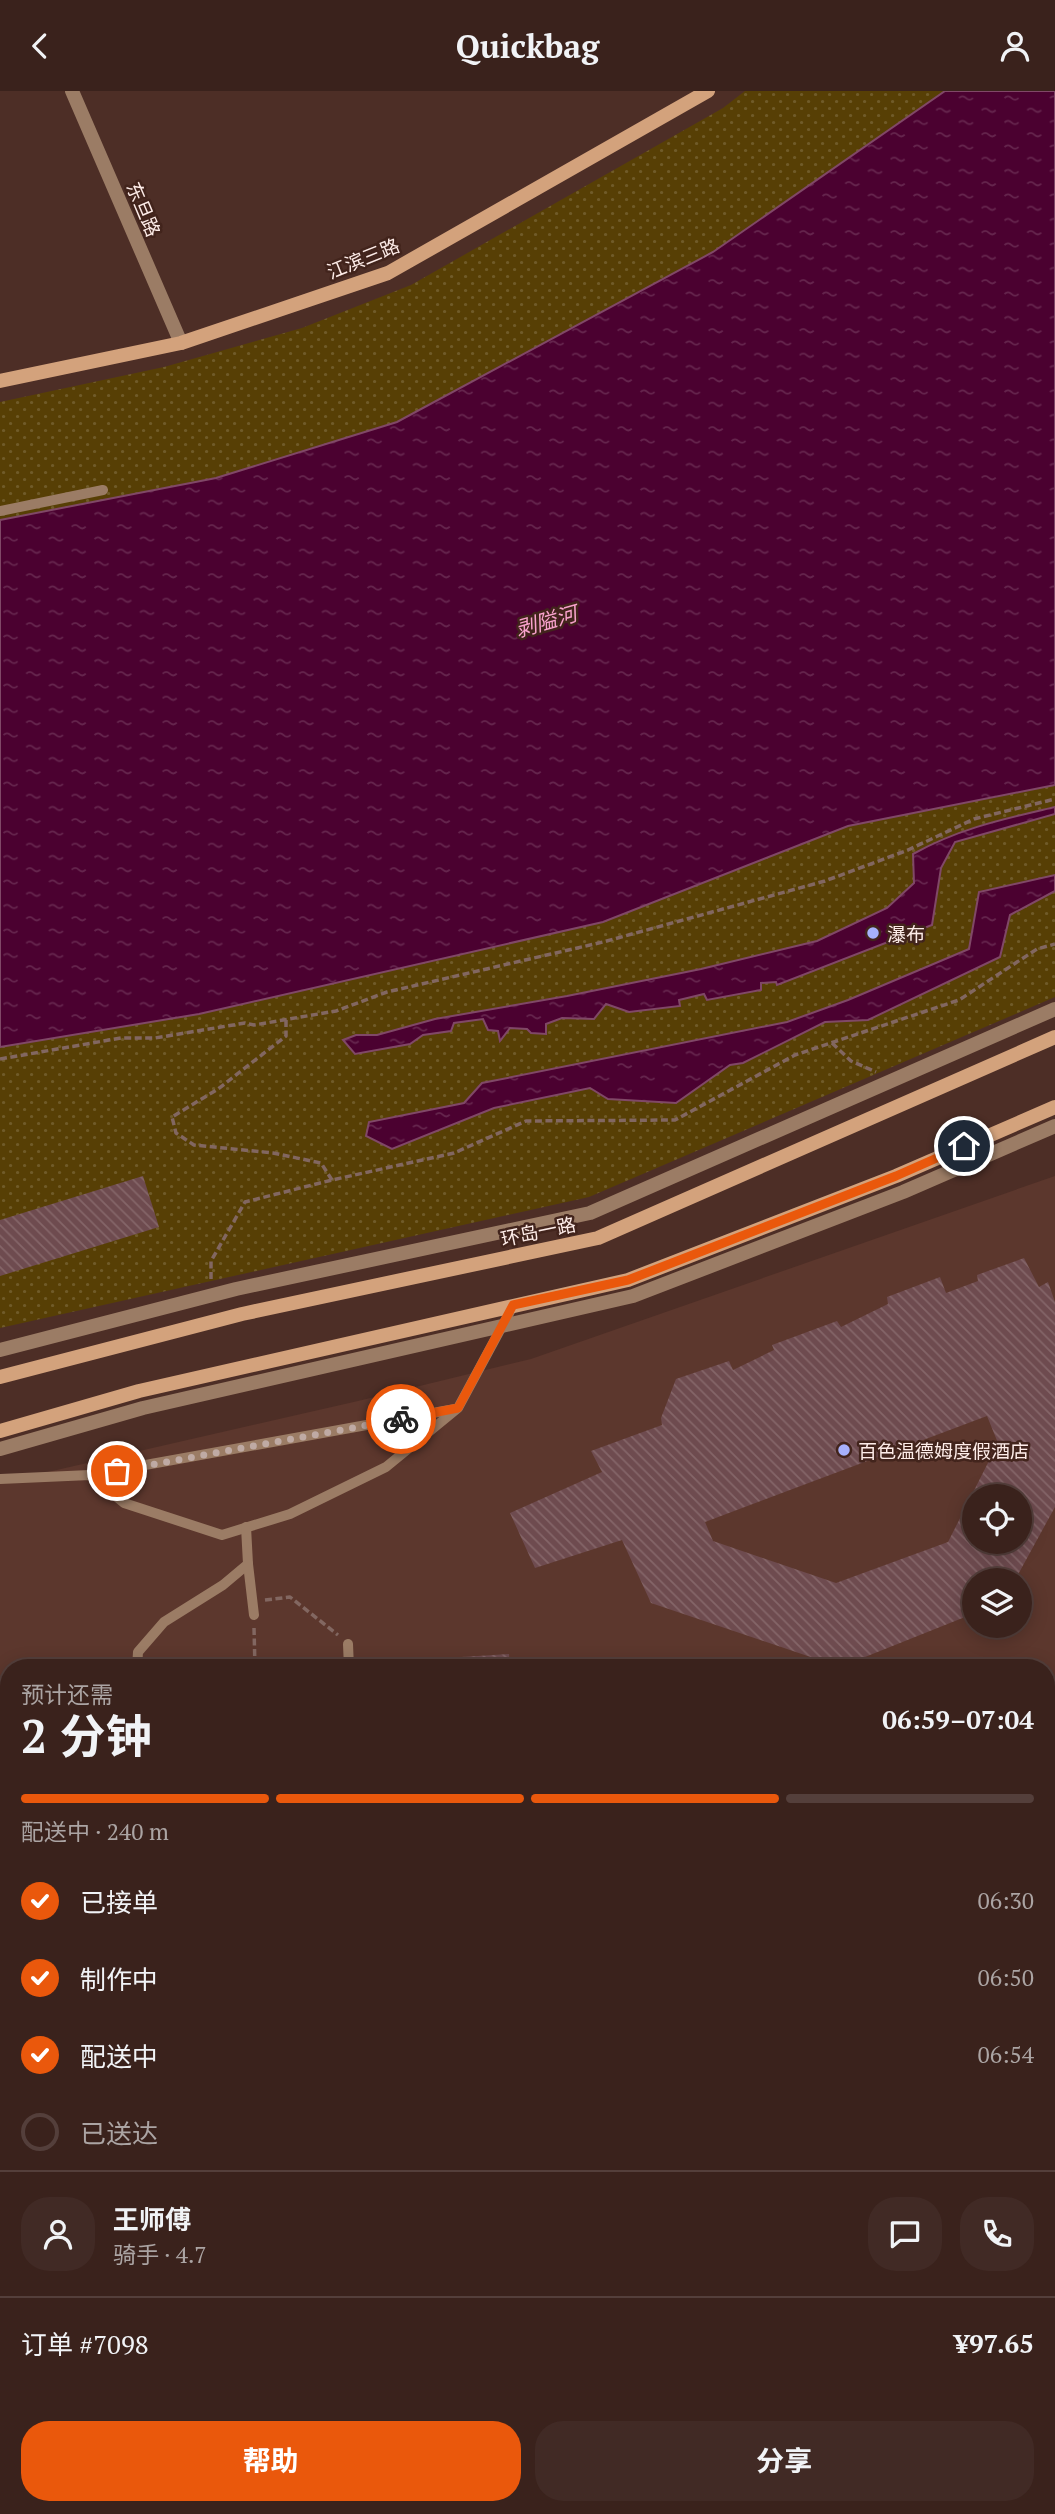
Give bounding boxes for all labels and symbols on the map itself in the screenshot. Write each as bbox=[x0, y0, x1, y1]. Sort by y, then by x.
street label: 东旦路 bbox=[121, 178, 167, 240]
street label: 江滨三路 bbox=[323, 232, 403, 284]
water label: 剥隘河 bbox=[512, 598, 584, 643]
place label: 瀑布 bbox=[887, 921, 925, 946]
marker: 瀑布 bbox=[865, 925, 881, 941]
pin bbox=[934, 1116, 994, 1176]
street label: 环岛一路 bbox=[498, 1211, 578, 1251]
courier bbox=[366, 1384, 436, 1454]
place label: 百色温德姆度假酒店 bbox=[858, 1438, 1029, 1463]
pin bbox=[87, 1441, 147, 1501]
marker: 百色温德姆度假酒店 bbox=[836, 1442, 852, 1458]

